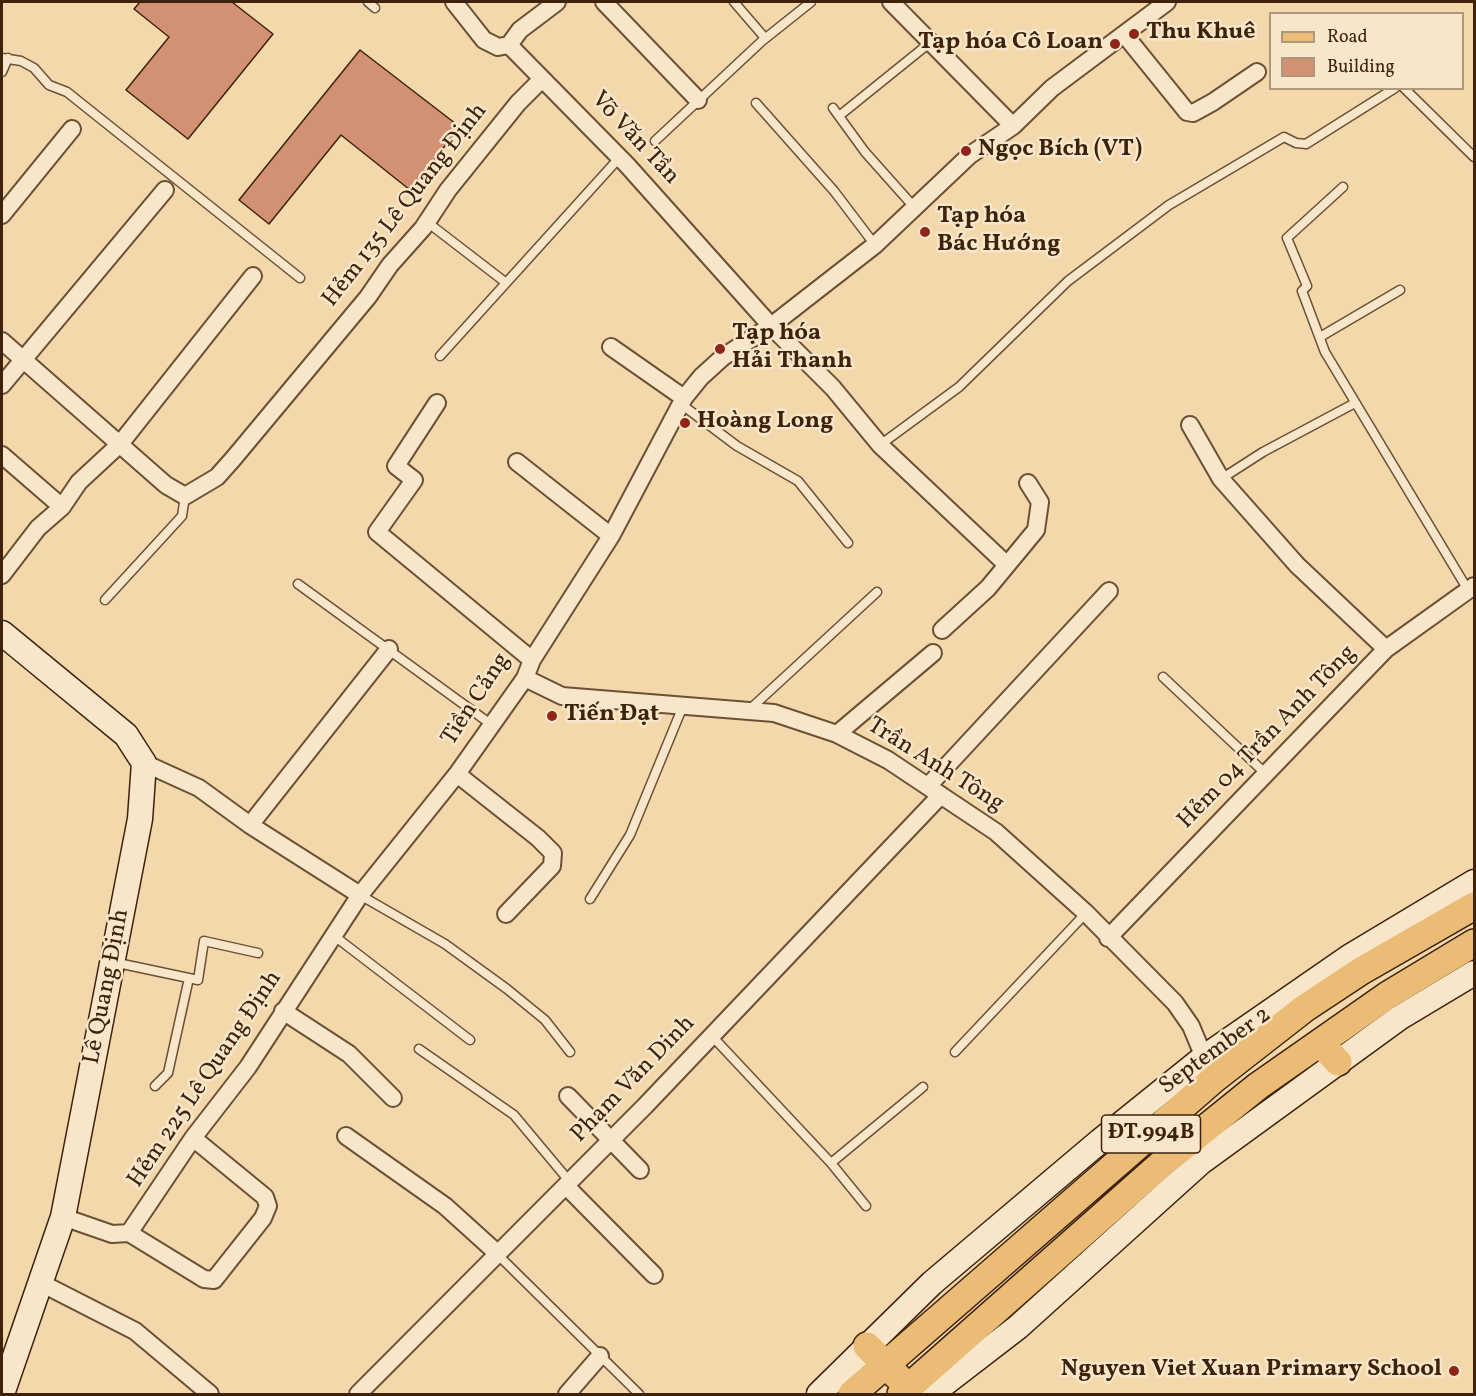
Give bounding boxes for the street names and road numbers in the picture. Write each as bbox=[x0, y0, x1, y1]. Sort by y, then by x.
street label: Võ Văn Tần bbox=[584, 86, 684, 192]
street label: Hẻm 135 Lê Quang Định bbox=[317, 98, 495, 314]
street label: Hẻm 04 Trần Anh Tông bbox=[1173, 640, 1363, 836]
street label: Tiền Cảng bbox=[436, 648, 518, 752]
street label: Trần Anh Tông bbox=[861, 712, 1009, 820]
street label: Lê Quang Định bbox=[79, 907, 137, 1067]
street label: Hẻm 225 Lê Quang Định bbox=[123, 966, 289, 1194]
street label: September 2 bbox=[1154, 1002, 1278, 1102]
street label: Phạm Văn Dinh bbox=[566, 1010, 702, 1150]
road number: ĐT.994B bbox=[1102, 1115, 1200, 1153]

